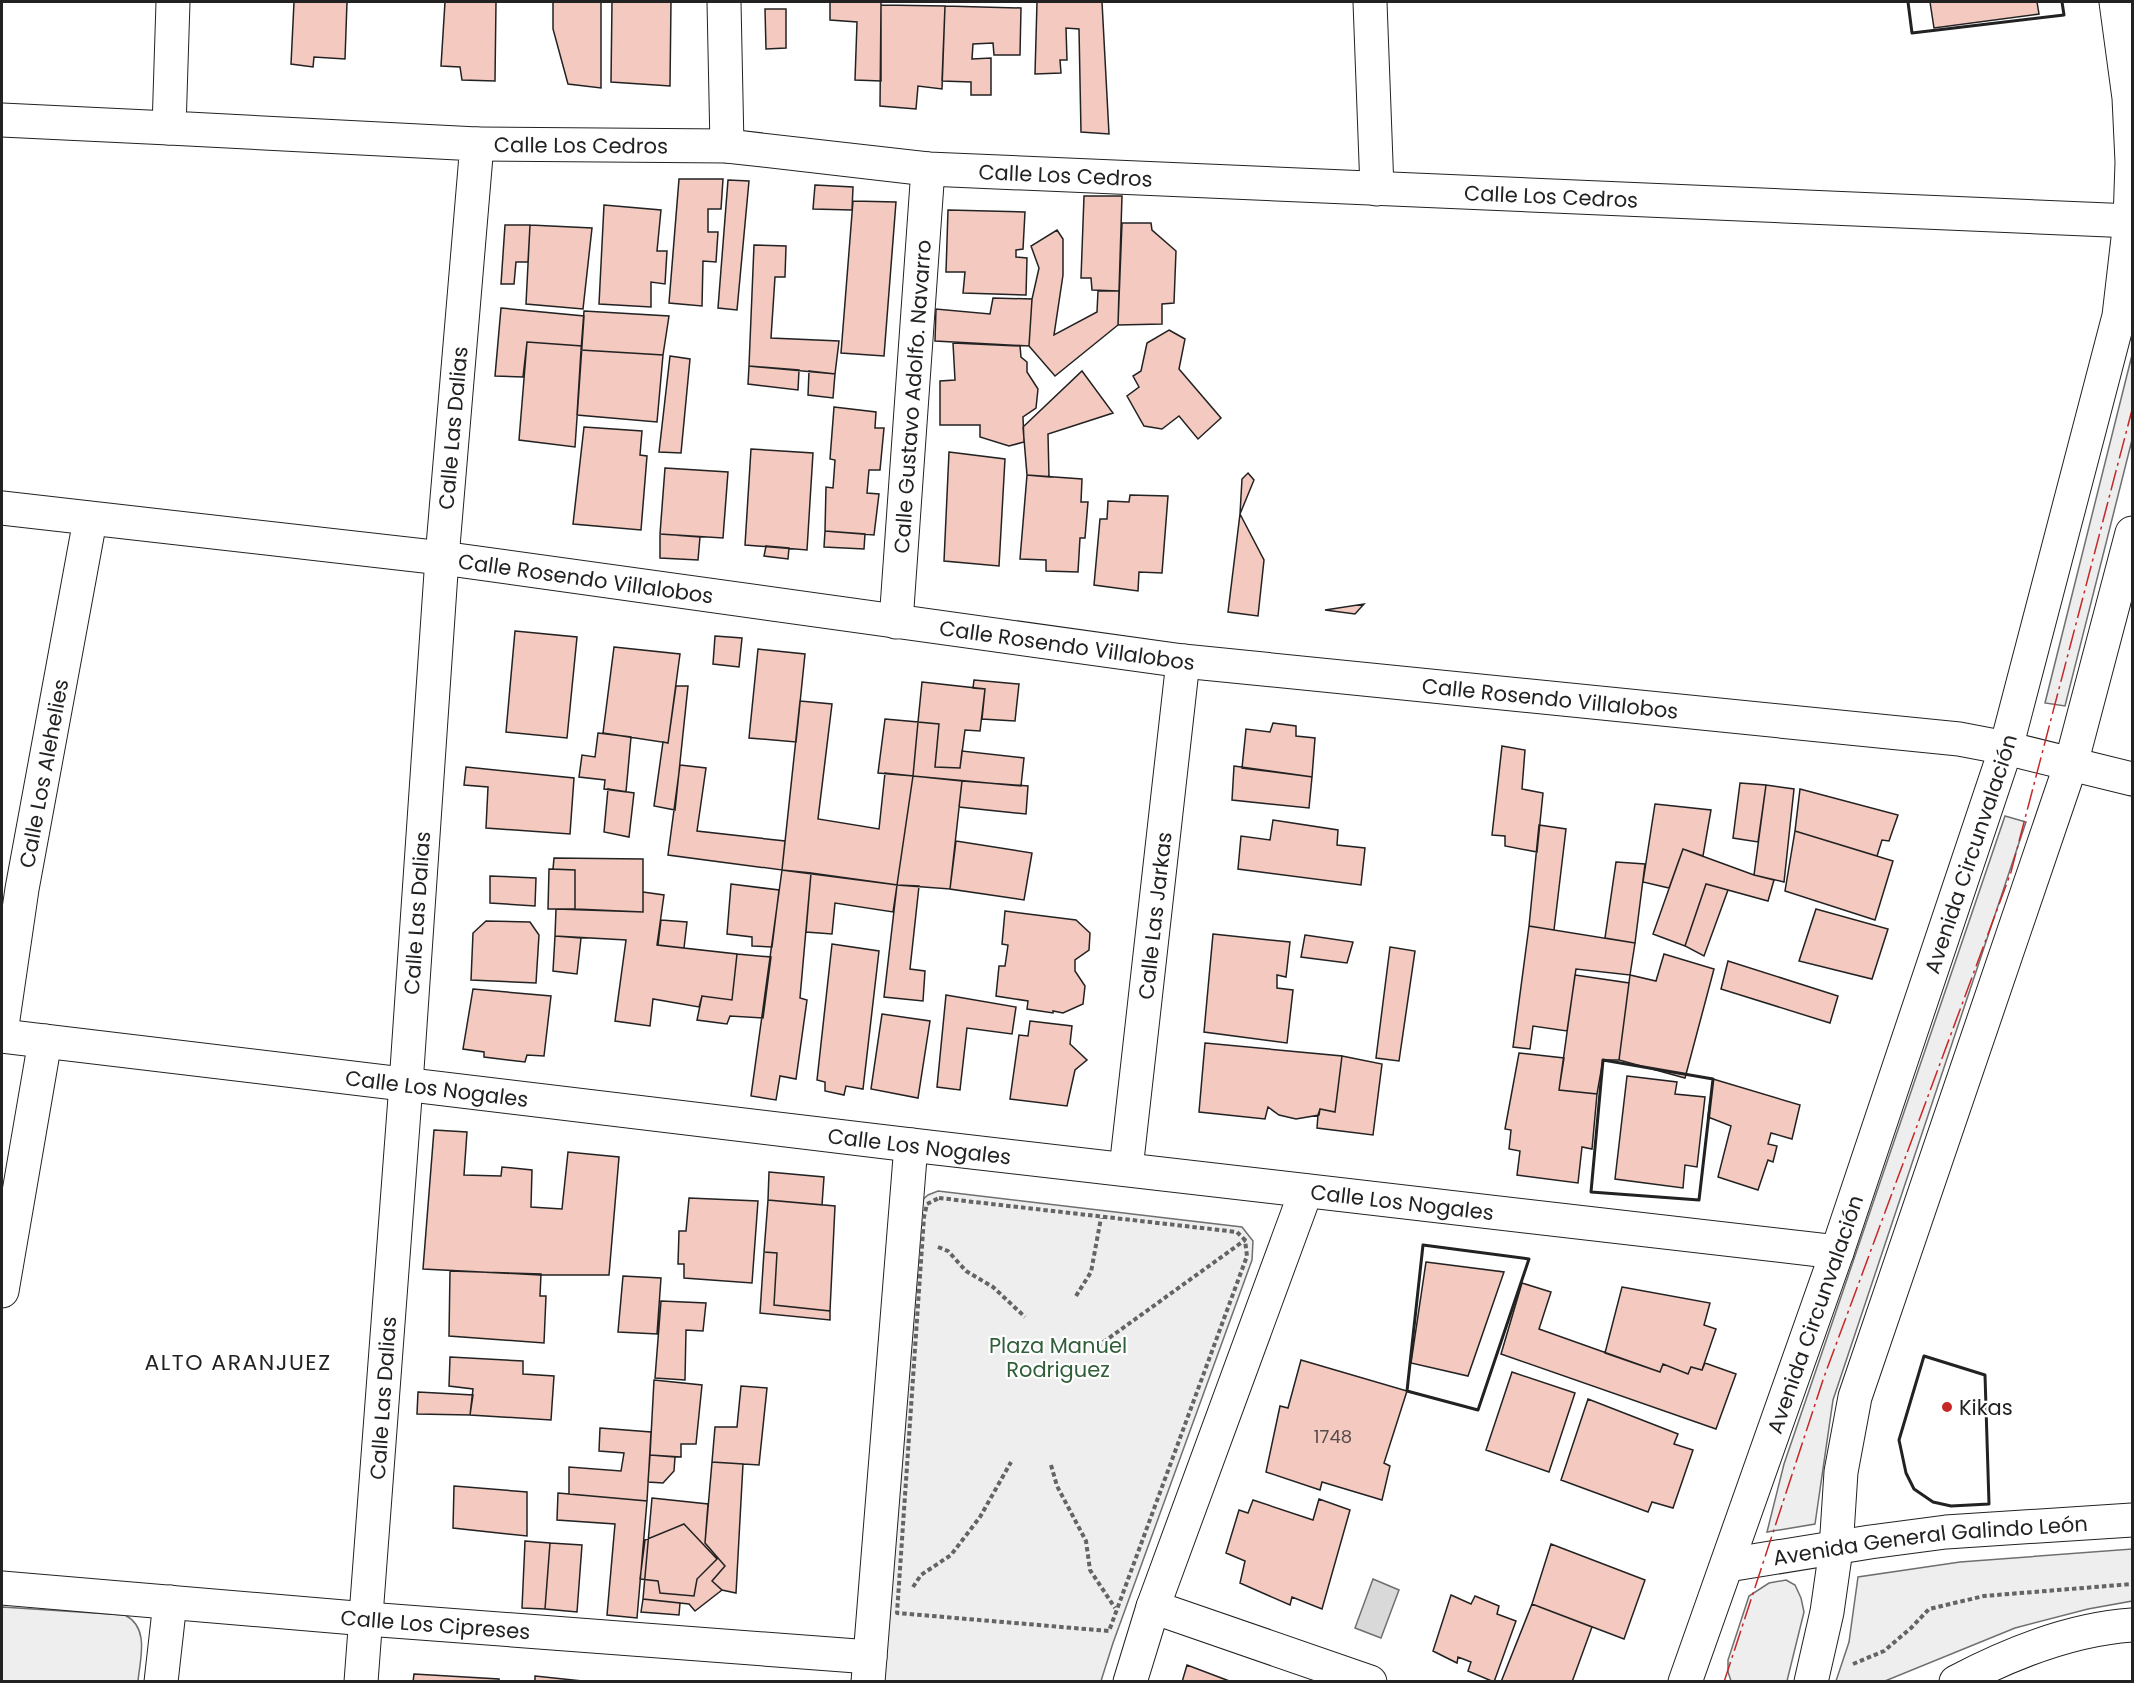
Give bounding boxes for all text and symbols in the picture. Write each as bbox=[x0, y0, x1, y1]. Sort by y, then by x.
street label: Calle Los Cedros bbox=[494, 130, 668, 160]
street label: Calle Los Cedros bbox=[978, 157, 1153, 193]
street label: Calle Los Cedros bbox=[1463, 178, 1639, 214]
street label: Calle Gustavo Adolfo. Navarro bbox=[886, 239, 937, 554]
street label: Calle Las Dalias bbox=[431, 345, 475, 511]
street label: Calle Rosendo Villalobos bbox=[456, 546, 715, 610]
street label: Calle Rosendo Villalobos bbox=[938, 613, 1196, 677]
street label: Calle Rosendo Villalobos bbox=[1421, 671, 1680, 725]
street label: Calle Los Alehelies bbox=[12, 677, 75, 870]
street label: Avenida Circunvalación bbox=[1917, 731, 2023, 977]
street label: Calle Las Dalias bbox=[397, 830, 437, 996]
street label: Calle Las Jarkas bbox=[1131, 830, 1178, 1001]
street label: Calle Los Nogales bbox=[344, 1063, 530, 1114]
street label: Calle Los Nogales bbox=[826, 1121, 1013, 1171]
street label: Calle Los Nogales bbox=[1309, 1177, 1495, 1227]
street label: Avenida Circunvalación bbox=[1760, 1191, 1870, 1437]
street label: Calle Las Dalias bbox=[363, 1315, 403, 1481]
park label: Plaza Manuel Rodriguez bbox=[989, 1331, 1127, 1384]
district label: ALTO ARANJUEZ bbox=[144, 1347, 332, 1378]
place label: Kikas bbox=[1959, 1393, 2013, 1422]
marker: Kikas bbox=[1940, 1400, 1954, 1414]
house number: 1748 bbox=[1314, 1424, 1352, 1449]
street label: Avenida General Galindo León bbox=[1771, 1508, 2089, 1572]
street label: Calle Los Cipreses bbox=[340, 1602, 531, 1646]

